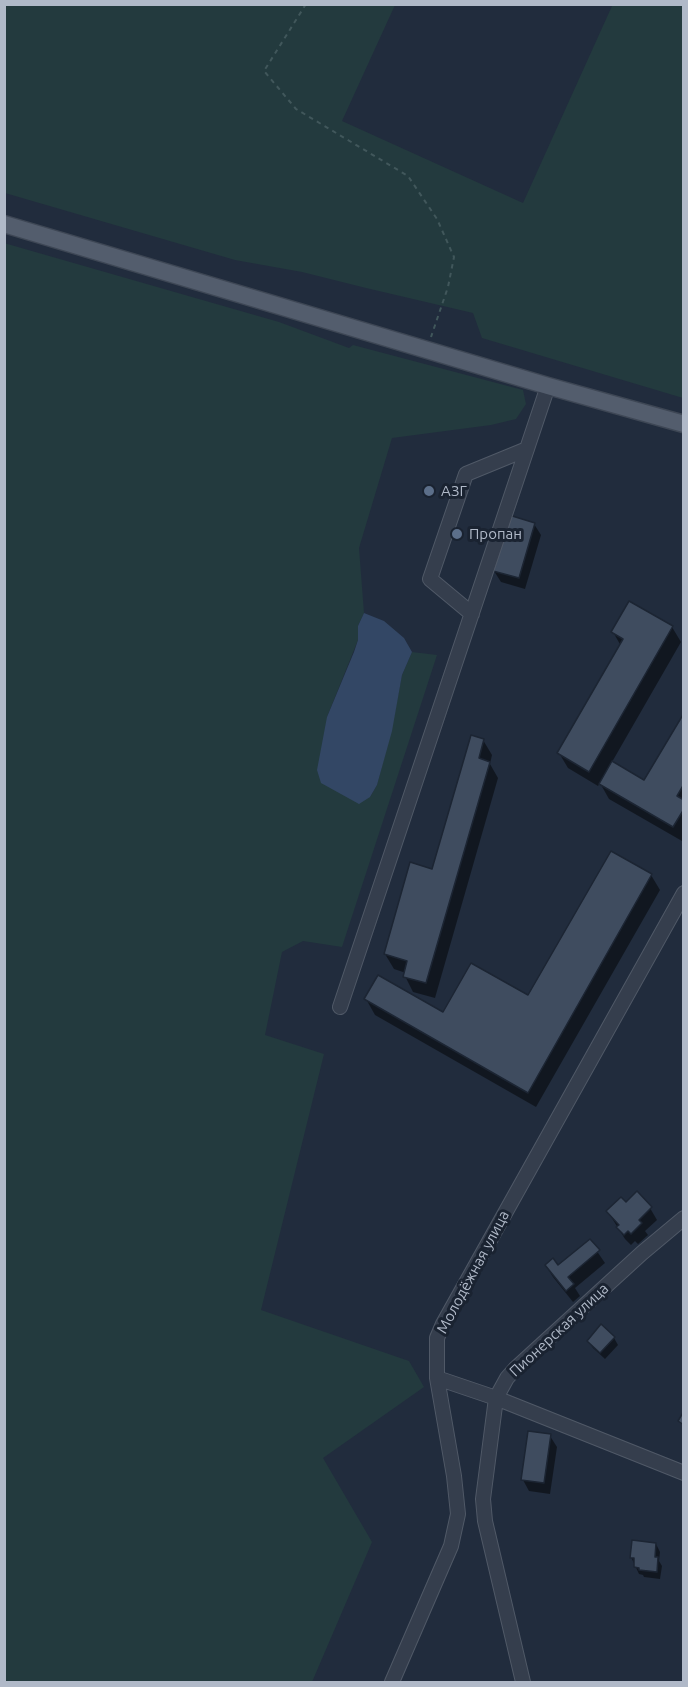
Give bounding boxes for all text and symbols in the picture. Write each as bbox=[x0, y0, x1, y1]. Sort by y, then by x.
place label: АЗГ bbox=[441, 482, 467, 500]
marker: АЗГ bbox=[422, 484, 436, 498]
place label: Пропан bbox=[469, 525, 522, 543]
marker: Пропан bbox=[450, 527, 464, 541]
street label: Молодёжная улица bbox=[433, 1207, 513, 1337]
street label: Пионерская улица bbox=[506, 1280, 612, 1380]

